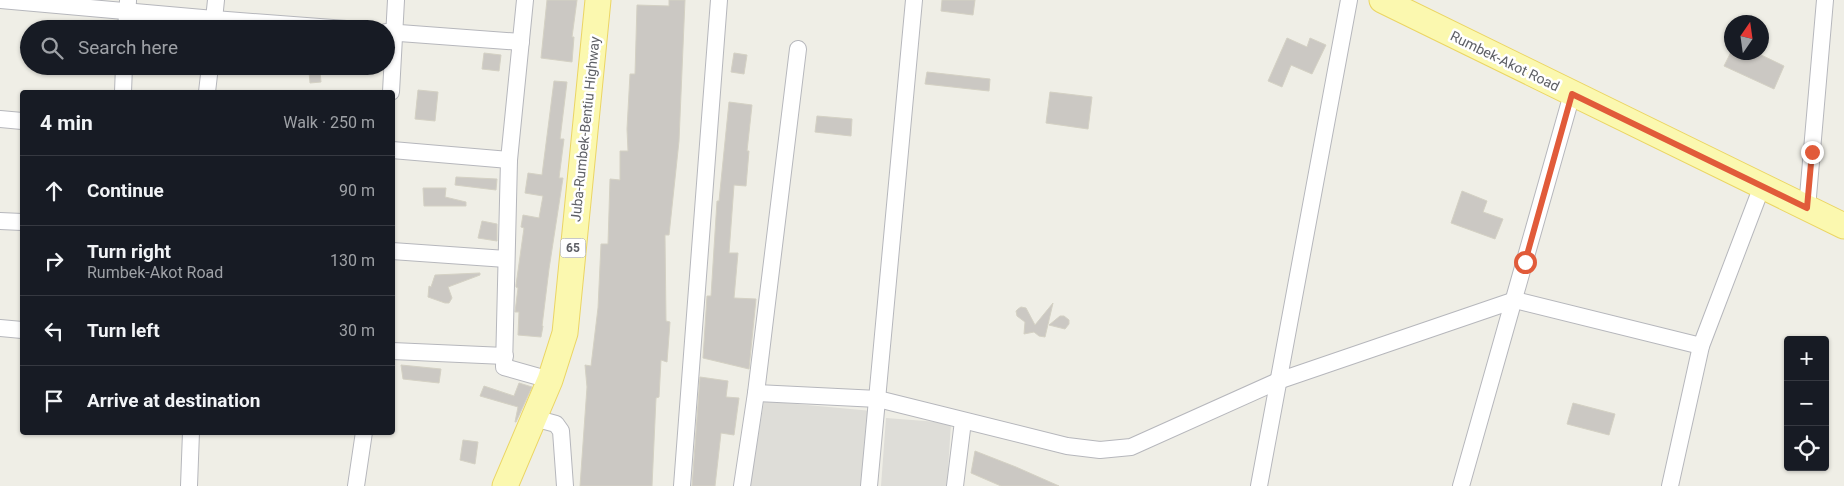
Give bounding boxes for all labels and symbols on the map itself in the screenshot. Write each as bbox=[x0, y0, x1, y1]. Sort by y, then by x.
north arrow bbox=[1724, 15, 1769, 60]
street label: Rumbek-Akot Road bbox=[1448, 28, 1562, 94]
street label: Juba-Rumbek-Bentiu Highway bbox=[567, 35, 603, 222]
route end bbox=[1801, 141, 1824, 164]
road number: 65 bbox=[560, 238, 586, 258]
route start bbox=[1514, 251, 1537, 274]

